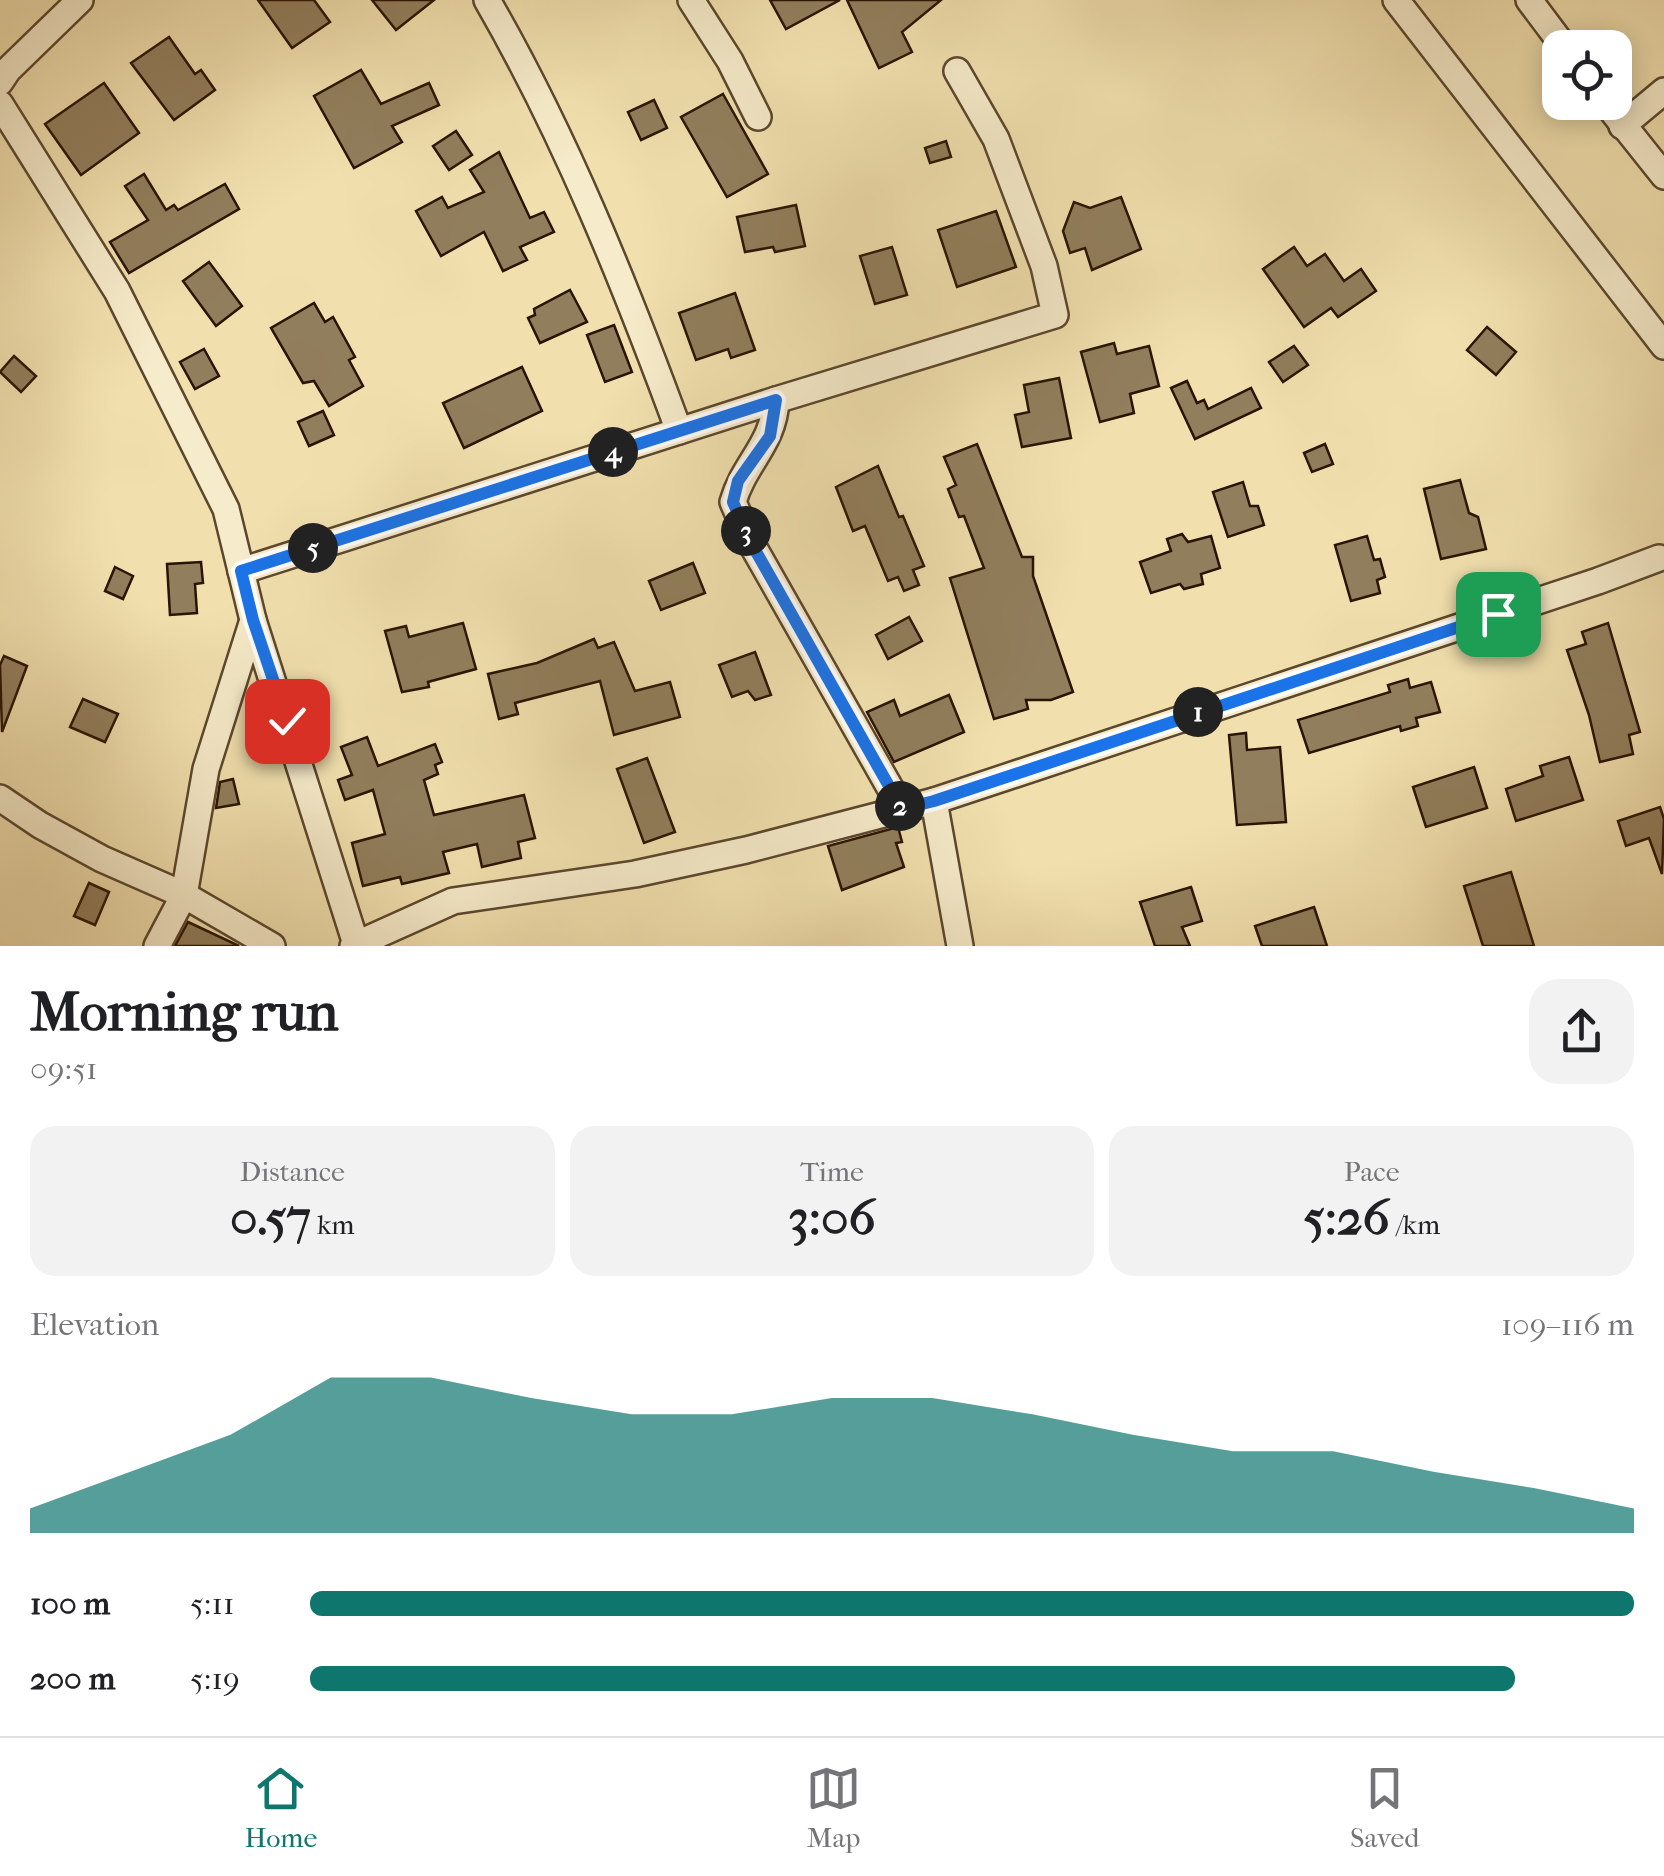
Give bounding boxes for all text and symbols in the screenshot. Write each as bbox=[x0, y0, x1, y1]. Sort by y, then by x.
map controls bbox=[1542, 30, 1632, 120]
button: locate bbox=[1542, 30, 1632, 120]
pin: 4 bbox=[588, 427, 638, 477]
text: 4 bbox=[605, 435, 621, 468]
pin: 3 bbox=[721, 506, 771, 556]
text: 3 bbox=[740, 514, 752, 547]
pin: 5 bbox=[288, 523, 338, 573]
text: 5 bbox=[307, 531, 319, 564]
pin bbox=[1456, 572, 1541, 657]
icon: arrive bbox=[1471, 587, 1526, 642]
pin bbox=[245, 679, 330, 764]
pin: 1 bbox=[1173, 687, 1223, 737]
icon: check bbox=[260, 694, 315, 749]
text: 1 bbox=[1193, 695, 1203, 728]
pin: 2 bbox=[875, 781, 925, 831]
text: 2 bbox=[893, 789, 907, 822]
button: share bbox=[1529, 979, 1634, 1084]
text: Morning run bbox=[30, 980, 338, 1044]
text: 09:51 bbox=[30, 1050, 97, 1087]
text: Distance bbox=[240, 1155, 345, 1188]
text: Time bbox=[800, 1155, 864, 1188]
text: Pace bbox=[1344, 1155, 1400, 1188]
text: 0.57 bbox=[230, 1188, 311, 1247]
text: 3:06 bbox=[788, 1188, 876, 1247]
text: 5:26 bbox=[1303, 1188, 1390, 1247]
text: km bbox=[311, 1208, 355, 1241]
text: /km bbox=[1390, 1208, 1440, 1241]
text: Elevation bbox=[30, 1306, 159, 1343]
text: 109–116 m bbox=[1501, 1306, 1634, 1343]
text: 100 m bbox=[30, 1585, 110, 1622]
text: 5:11 bbox=[190, 1585, 234, 1622]
text: 200 m bbox=[30, 1660, 115, 1697]
text: 5:19 bbox=[190, 1660, 240, 1697]
tab: Home bbox=[244, 1761, 317, 1854]
tab: Map bbox=[806, 1761, 861, 1854]
tab: Saved bbox=[1350, 1761, 1420, 1854]

